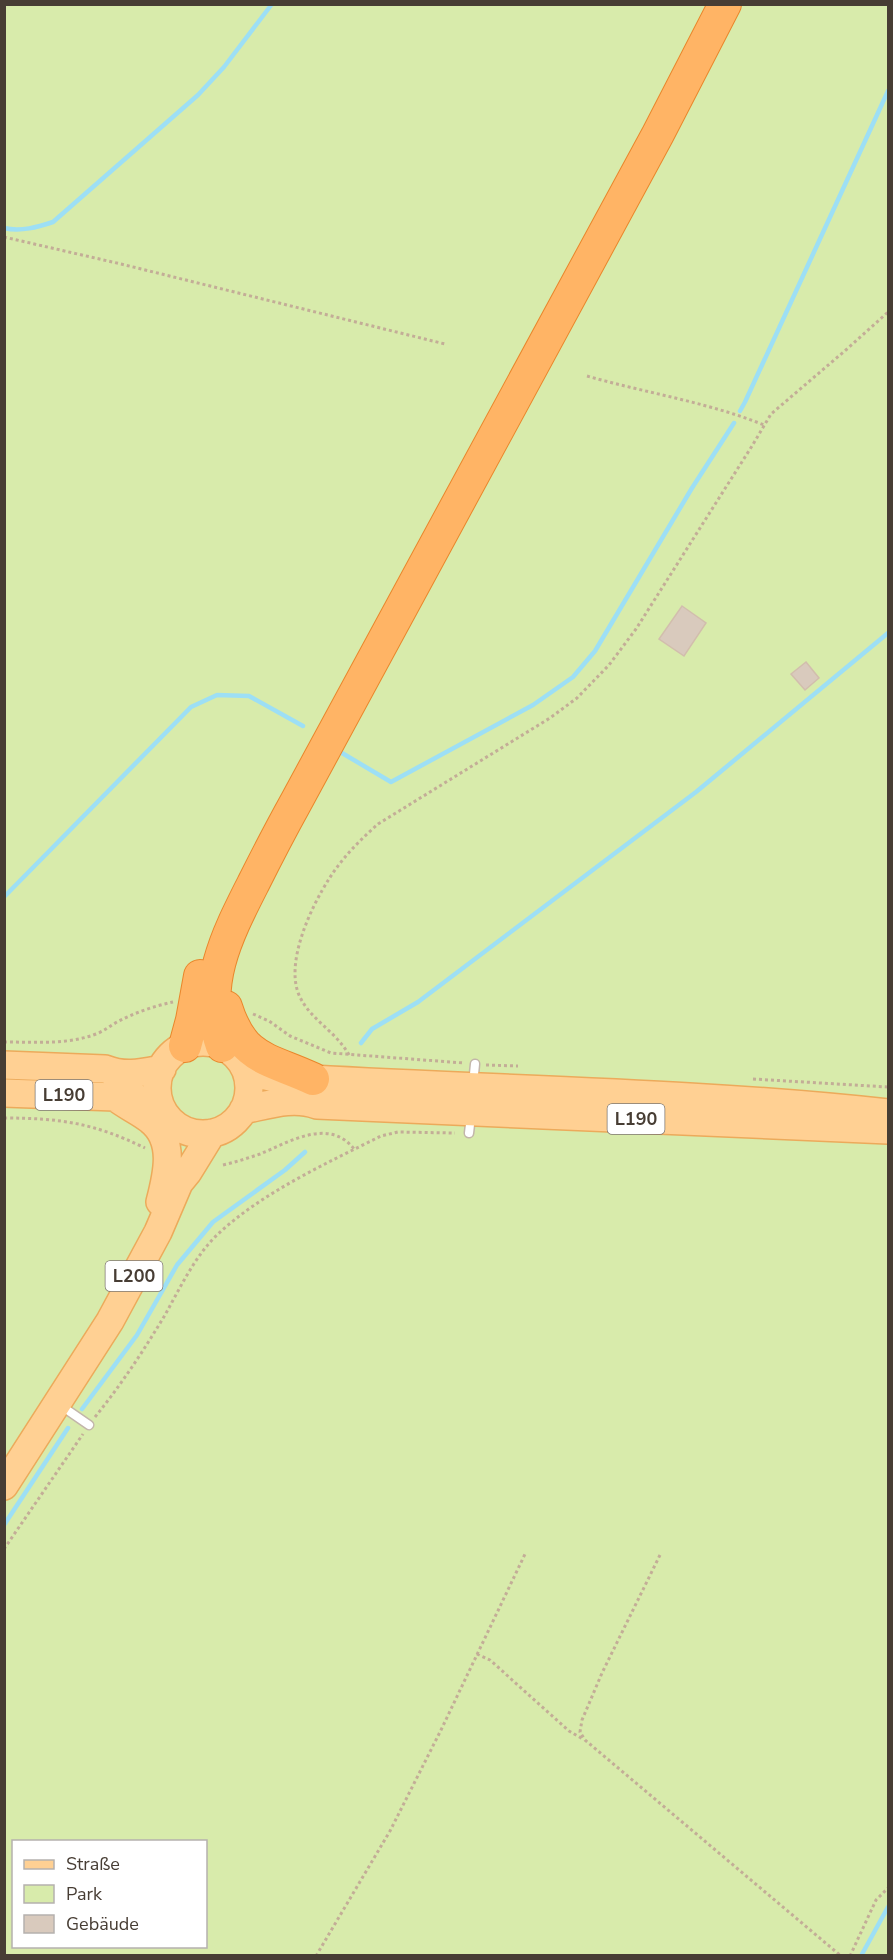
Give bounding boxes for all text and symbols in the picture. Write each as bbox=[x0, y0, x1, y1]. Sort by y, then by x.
road number: L190 bbox=[36, 1080, 92, 1110]
road number: L190 bbox=[608, 1104, 664, 1134]
road number: L200 bbox=[106, 1261, 162, 1291]
legend bbox=[12, 1840, 207, 1948]
text: Straße bbox=[66, 1852, 120, 1876]
text: Park bbox=[66, 1882, 103, 1906]
text: Gebäude bbox=[66, 1912, 139, 1936]

